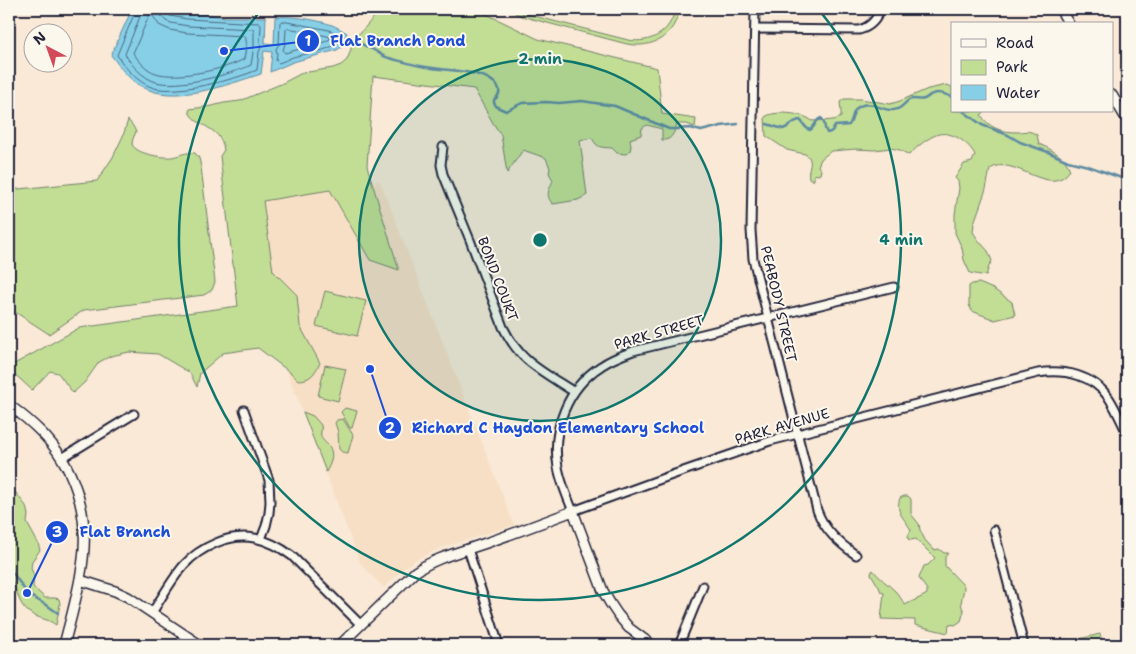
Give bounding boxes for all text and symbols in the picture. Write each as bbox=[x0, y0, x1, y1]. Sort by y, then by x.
north arrow bbox=[22, 22, 72, 72]
legend bbox=[951, 22, 1114, 112]
callout: Flat Branch Pond bbox=[295, 26, 476, 56]
text: N bbox=[29, 28, 50, 49]
text: 1 bbox=[305, 31, 312, 51]
text: Flat Branch Pond bbox=[330, 31, 466, 51]
text: Road bbox=[996, 33, 1034, 53]
text: 2 min bbox=[518, 49, 562, 69]
text: Park bbox=[996, 57, 1028, 77]
text: Water bbox=[996, 83, 1040, 103]
text: 4 min bbox=[879, 230, 923, 250]
centre of rings bbox=[531, 231, 549, 249]
street label: BOND COURT bbox=[474, 234, 522, 324]
street label: PEABODY STREET bbox=[757, 244, 801, 364]
street label: PARK STREET bbox=[612, 310, 706, 353]
street label: PARK AVENUE bbox=[733, 404, 832, 448]
callout: Richard C Haydon Elementary School bbox=[377, 413, 715, 443]
text: 2 bbox=[385, 418, 396, 438]
text: Richard C Haydon Elementary School bbox=[412, 418, 704, 438]
callout: Flat Branch bbox=[44, 517, 180, 547]
text: 3 bbox=[52, 522, 62, 542]
text: Flat Branch bbox=[79, 522, 171, 542]

